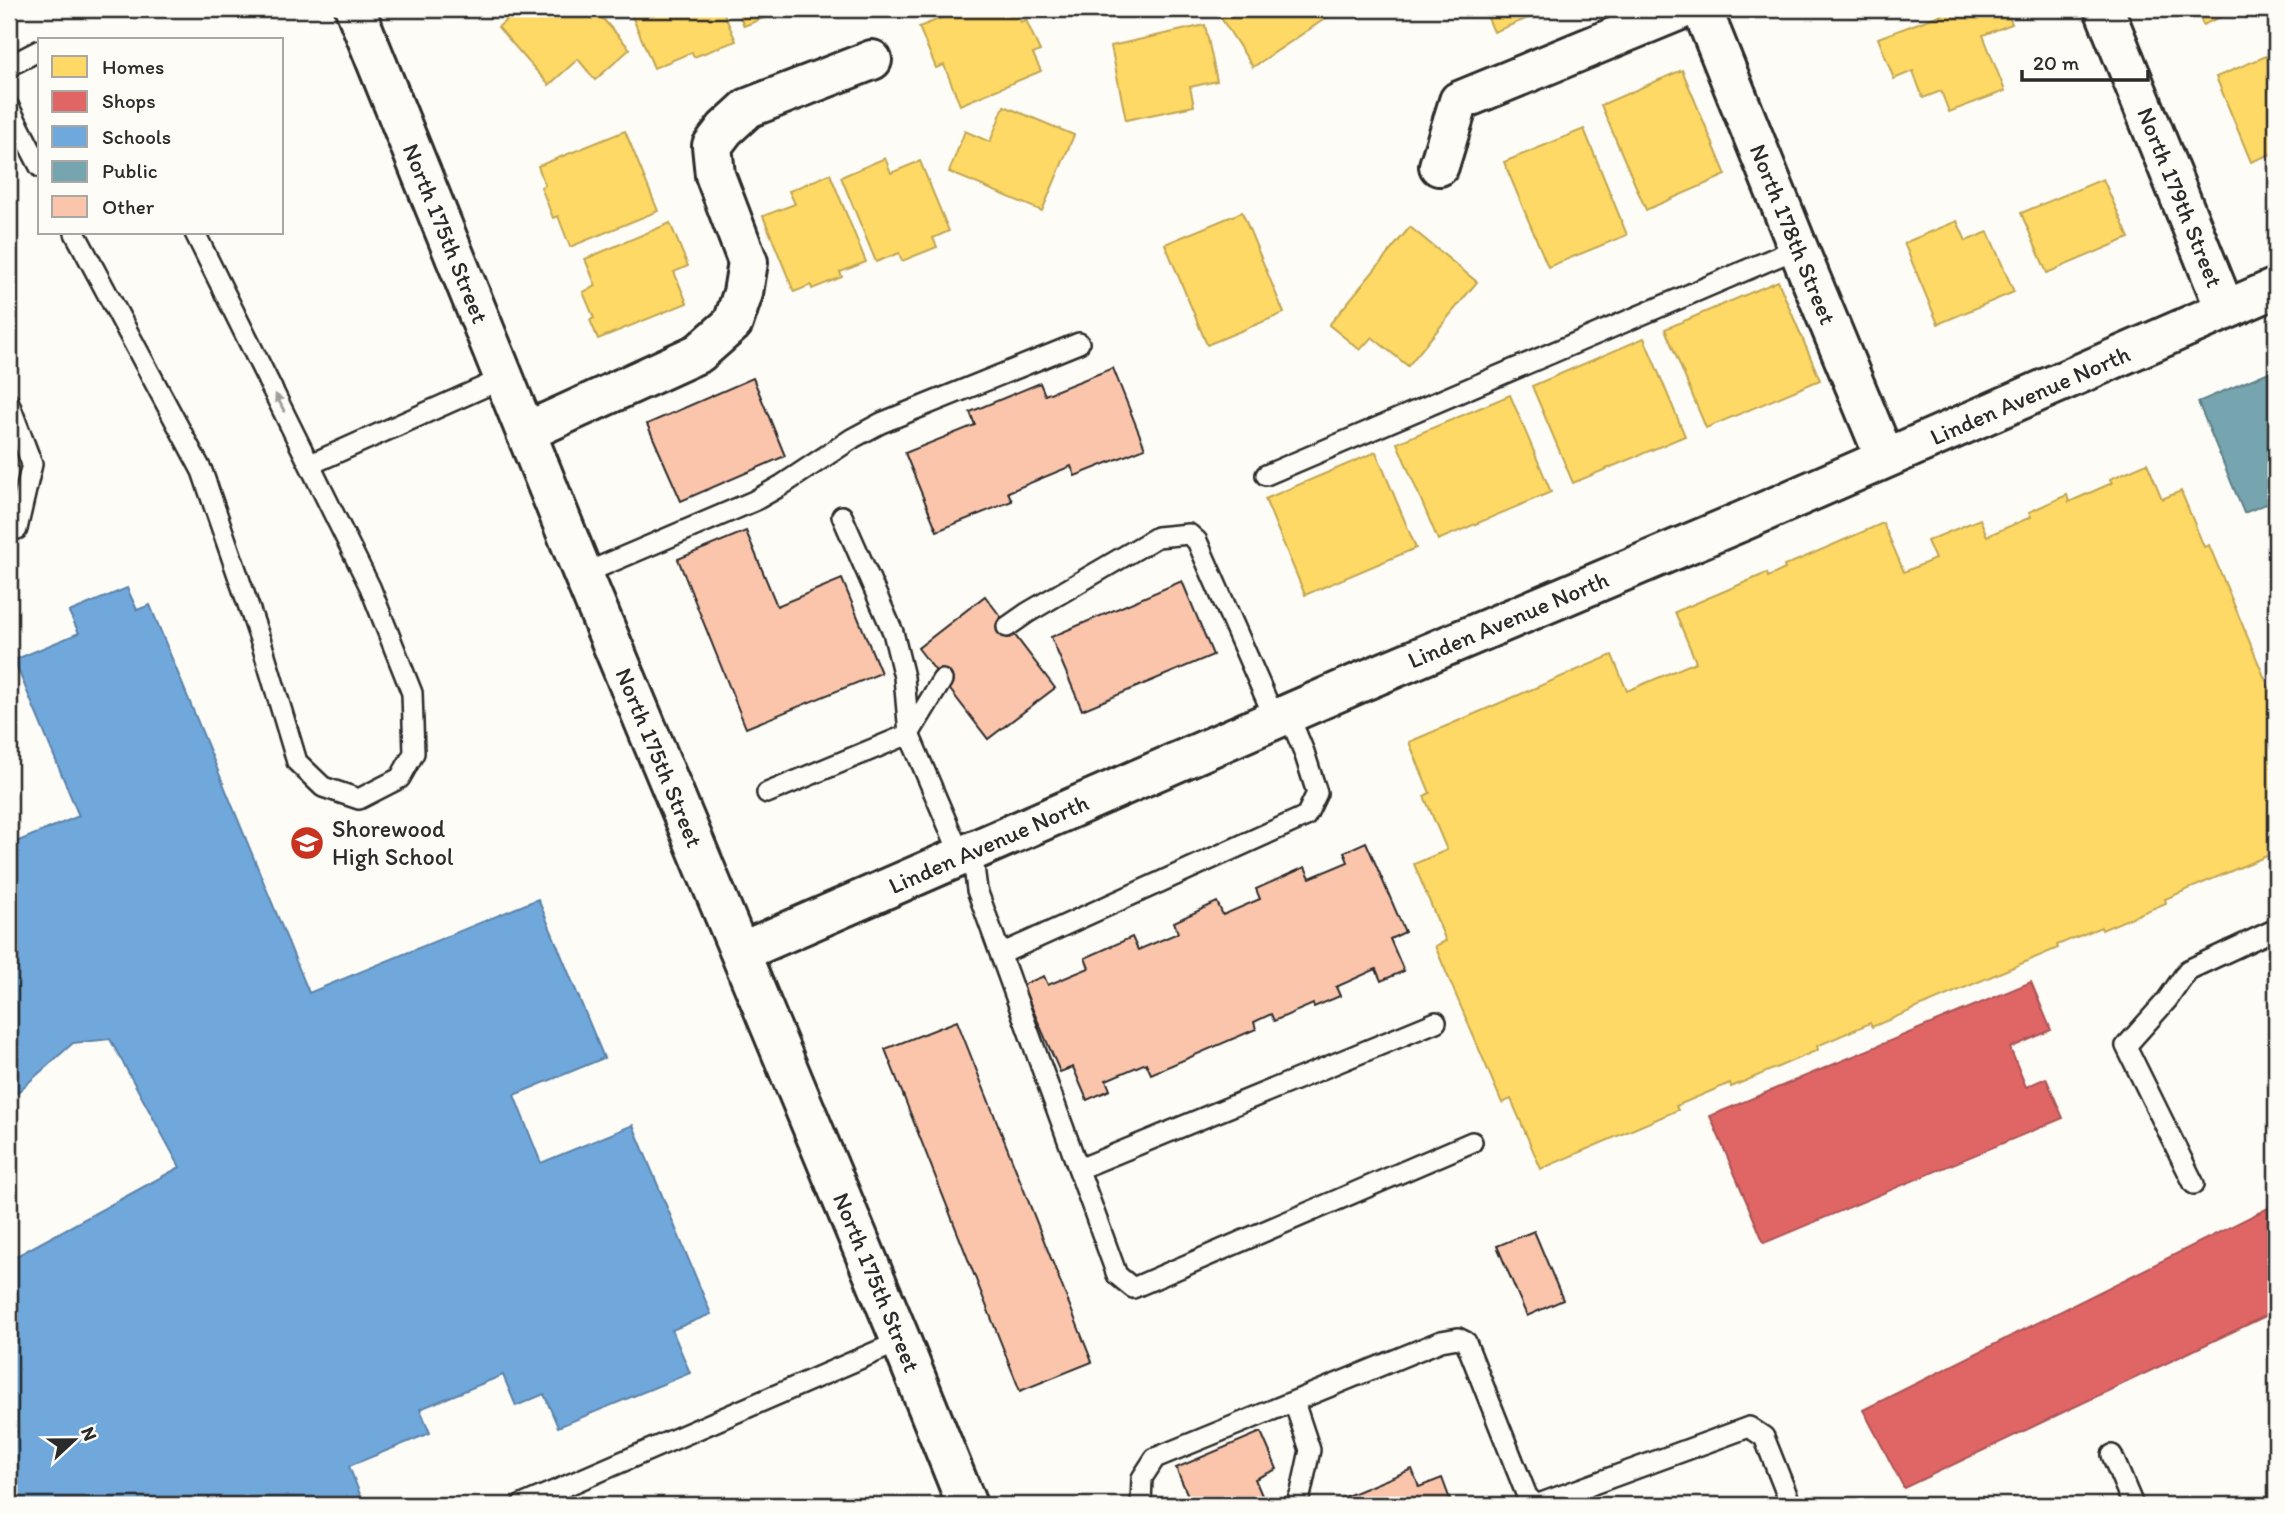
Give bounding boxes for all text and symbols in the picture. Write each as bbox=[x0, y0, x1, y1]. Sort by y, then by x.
legend bbox=[38, 38, 284, 234]
scale bar bbox=[2022, 38, 2148, 82]
text: 20 m bbox=[2033, 50, 2080, 75]
text: Homes bbox=[102, 54, 164, 79]
text: Shops bbox=[102, 88, 156, 113]
street label: North 179th Street bbox=[2131, 103, 2230, 291]
text: Schools bbox=[102, 124, 171, 149]
street label: North 175th Street bbox=[397, 139, 495, 327]
street label: North 178th Street bbox=[1744, 140, 1843, 329]
text: Public bbox=[102, 158, 158, 183]
text: Other bbox=[102, 194, 155, 219]
street label: Linden Avenue North bbox=[1925, 339, 2134, 451]
one-way arrow bbox=[274, 393, 285, 413]
street label: Linden Avenue North bbox=[1403, 564, 1613, 675]
street label: North 175th Street bbox=[610, 663, 710, 851]
street label: Linden Avenue North bbox=[884, 788, 1093, 900]
place label: Shorewood High School bbox=[332, 814, 454, 871]
school or university icon: Shorewood High School bbox=[288, 824, 326, 862]
street label: North 175th Street bbox=[827, 1188, 927, 1376]
north arrow bbox=[38, 1406, 108, 1476]
text: N bbox=[76, 1424, 102, 1444]

